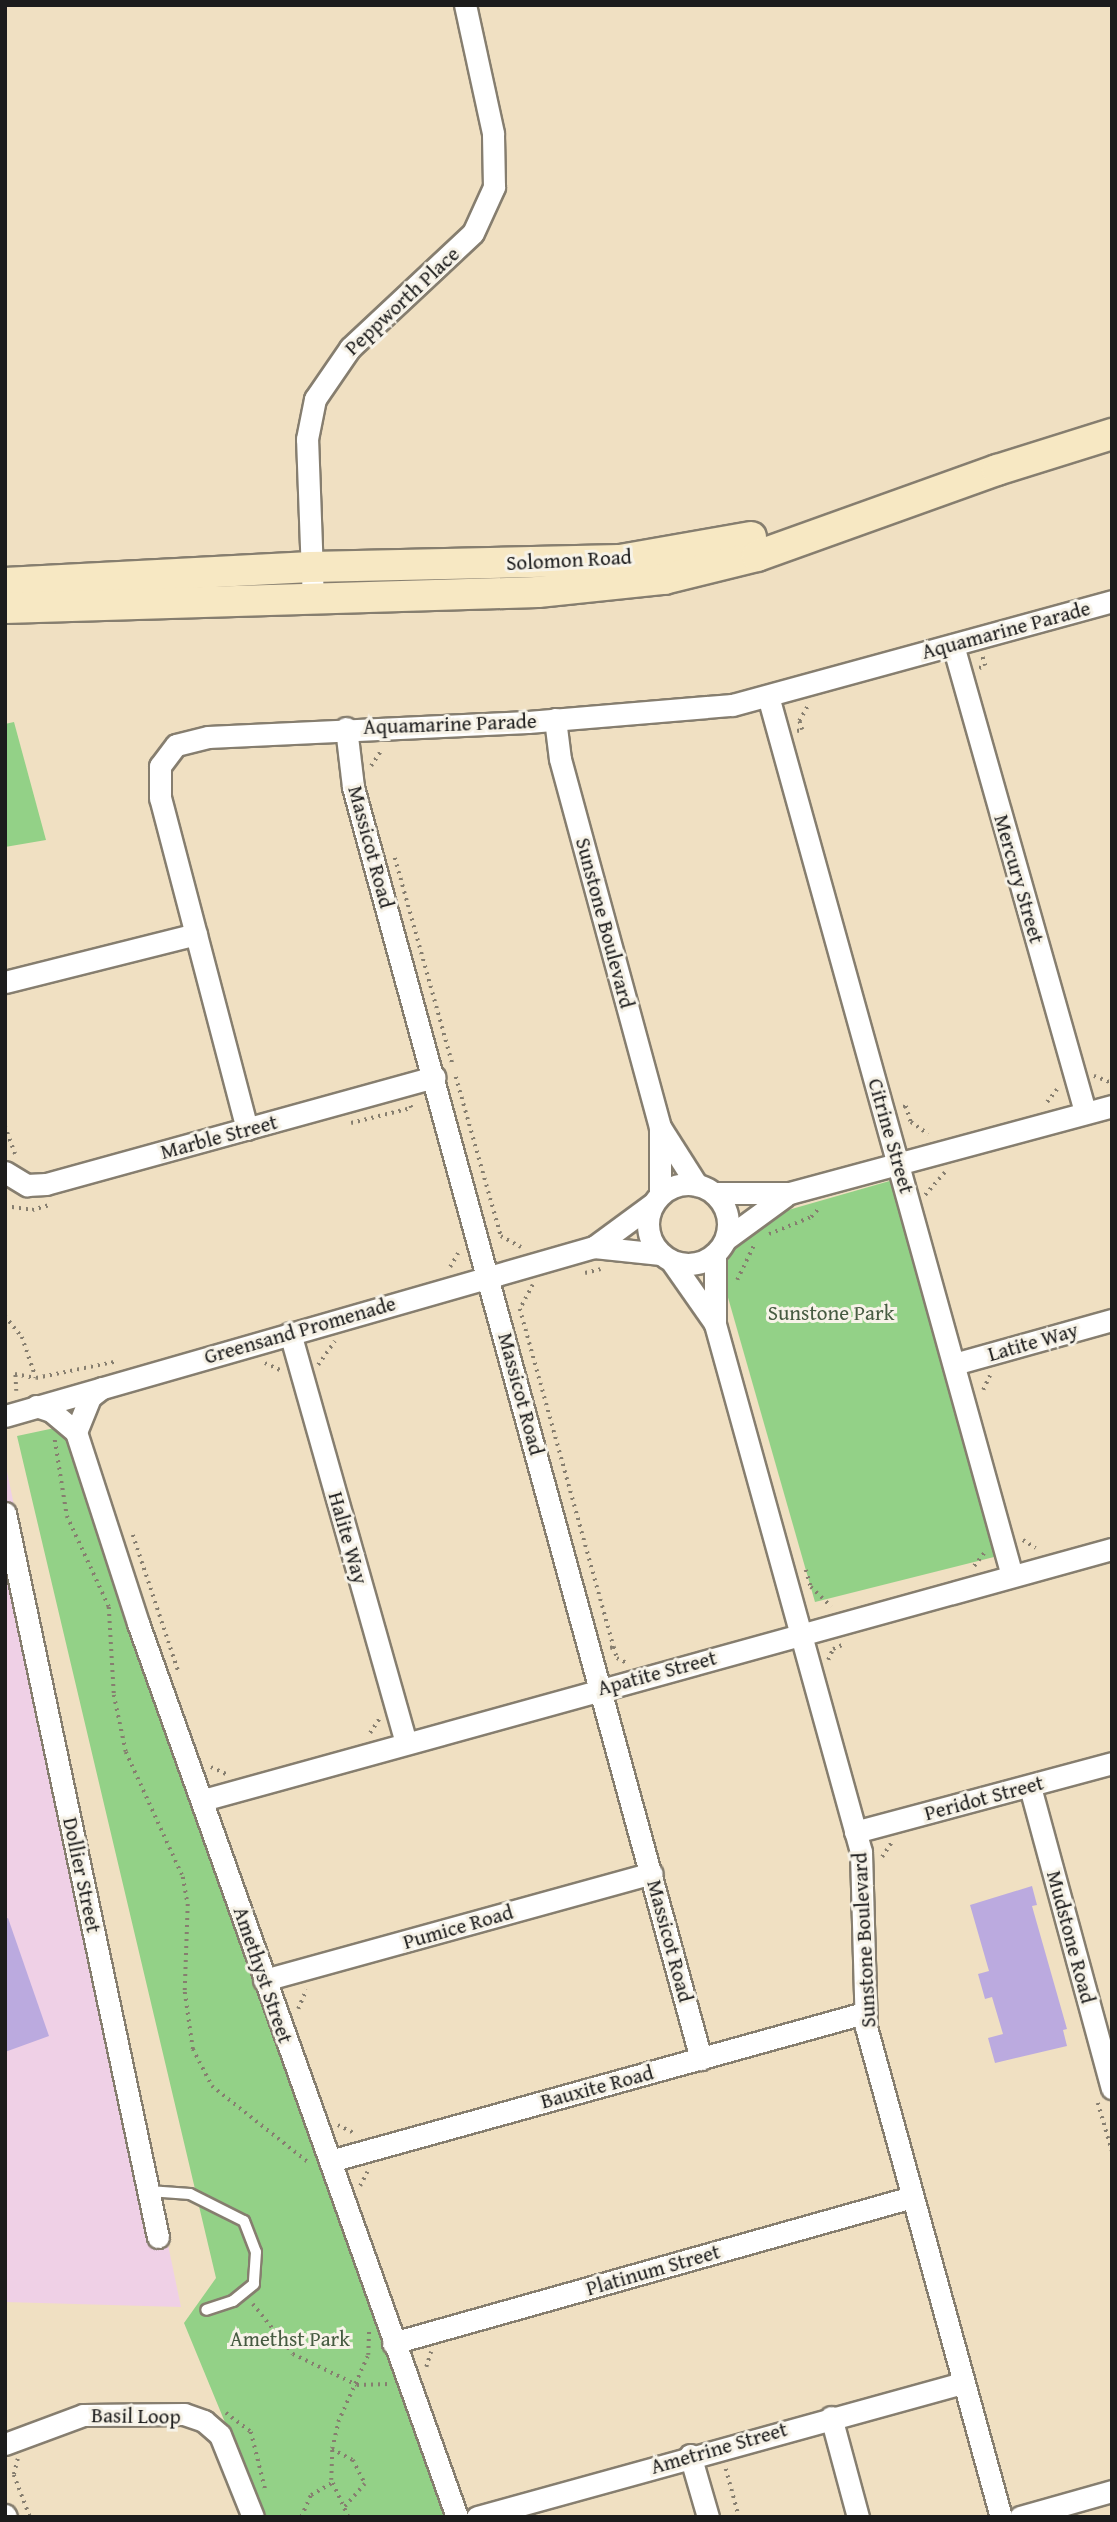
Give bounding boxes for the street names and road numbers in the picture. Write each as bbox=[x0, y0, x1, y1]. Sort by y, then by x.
street label: Peppworth Place bbox=[339, 241, 465, 361]
street label: Solomon Road bbox=[506, 544, 632, 576]
street label: Aquamarine Parade bbox=[919, 595, 1093, 665]
street label: Aquamarine Parade bbox=[363, 708, 537, 740]
street label: Massicot Road bbox=[343, 783, 399, 911]
street label: Mercury Street bbox=[989, 812, 1049, 946]
street label: Sunstone Boulevard bbox=[570, 835, 640, 1011]
street label: Citrine Street bbox=[863, 1075, 919, 1197]
street label: Marble Street bbox=[158, 1109, 280, 1165]
street label: Greensand Promenade bbox=[201, 1291, 399, 1369]
street label: Latite Way bbox=[985, 1317, 1081, 1367]
street label: Massicot Road bbox=[493, 1330, 549, 1458]
street label: Halite Way bbox=[323, 1489, 373, 1587]
street label: Apatite Street bbox=[595, 1645, 719, 1701]
street label: Peridot Street bbox=[921, 1770, 1047, 1826]
street label: Dollier Street bbox=[57, 1815, 107, 1935]
street label: Sunstone Boulevard bbox=[847, 1852, 881, 2028]
street label: Mudstone Road bbox=[1041, 1868, 1101, 2006]
street label: Massicot Road bbox=[642, 1877, 698, 2005]
street label: Pumice Road bbox=[400, 1899, 516, 1955]
street label: Amethyst Street bbox=[228, 1903, 298, 2047]
street label: Bauxite Road bbox=[538, 2060, 656, 2114]
street label: Platinum Street bbox=[583, 2239, 723, 2301]
street label: Basil Loop bbox=[91, 2403, 181, 2429]
street label: Ametrine Street bbox=[648, 2416, 790, 2480]

